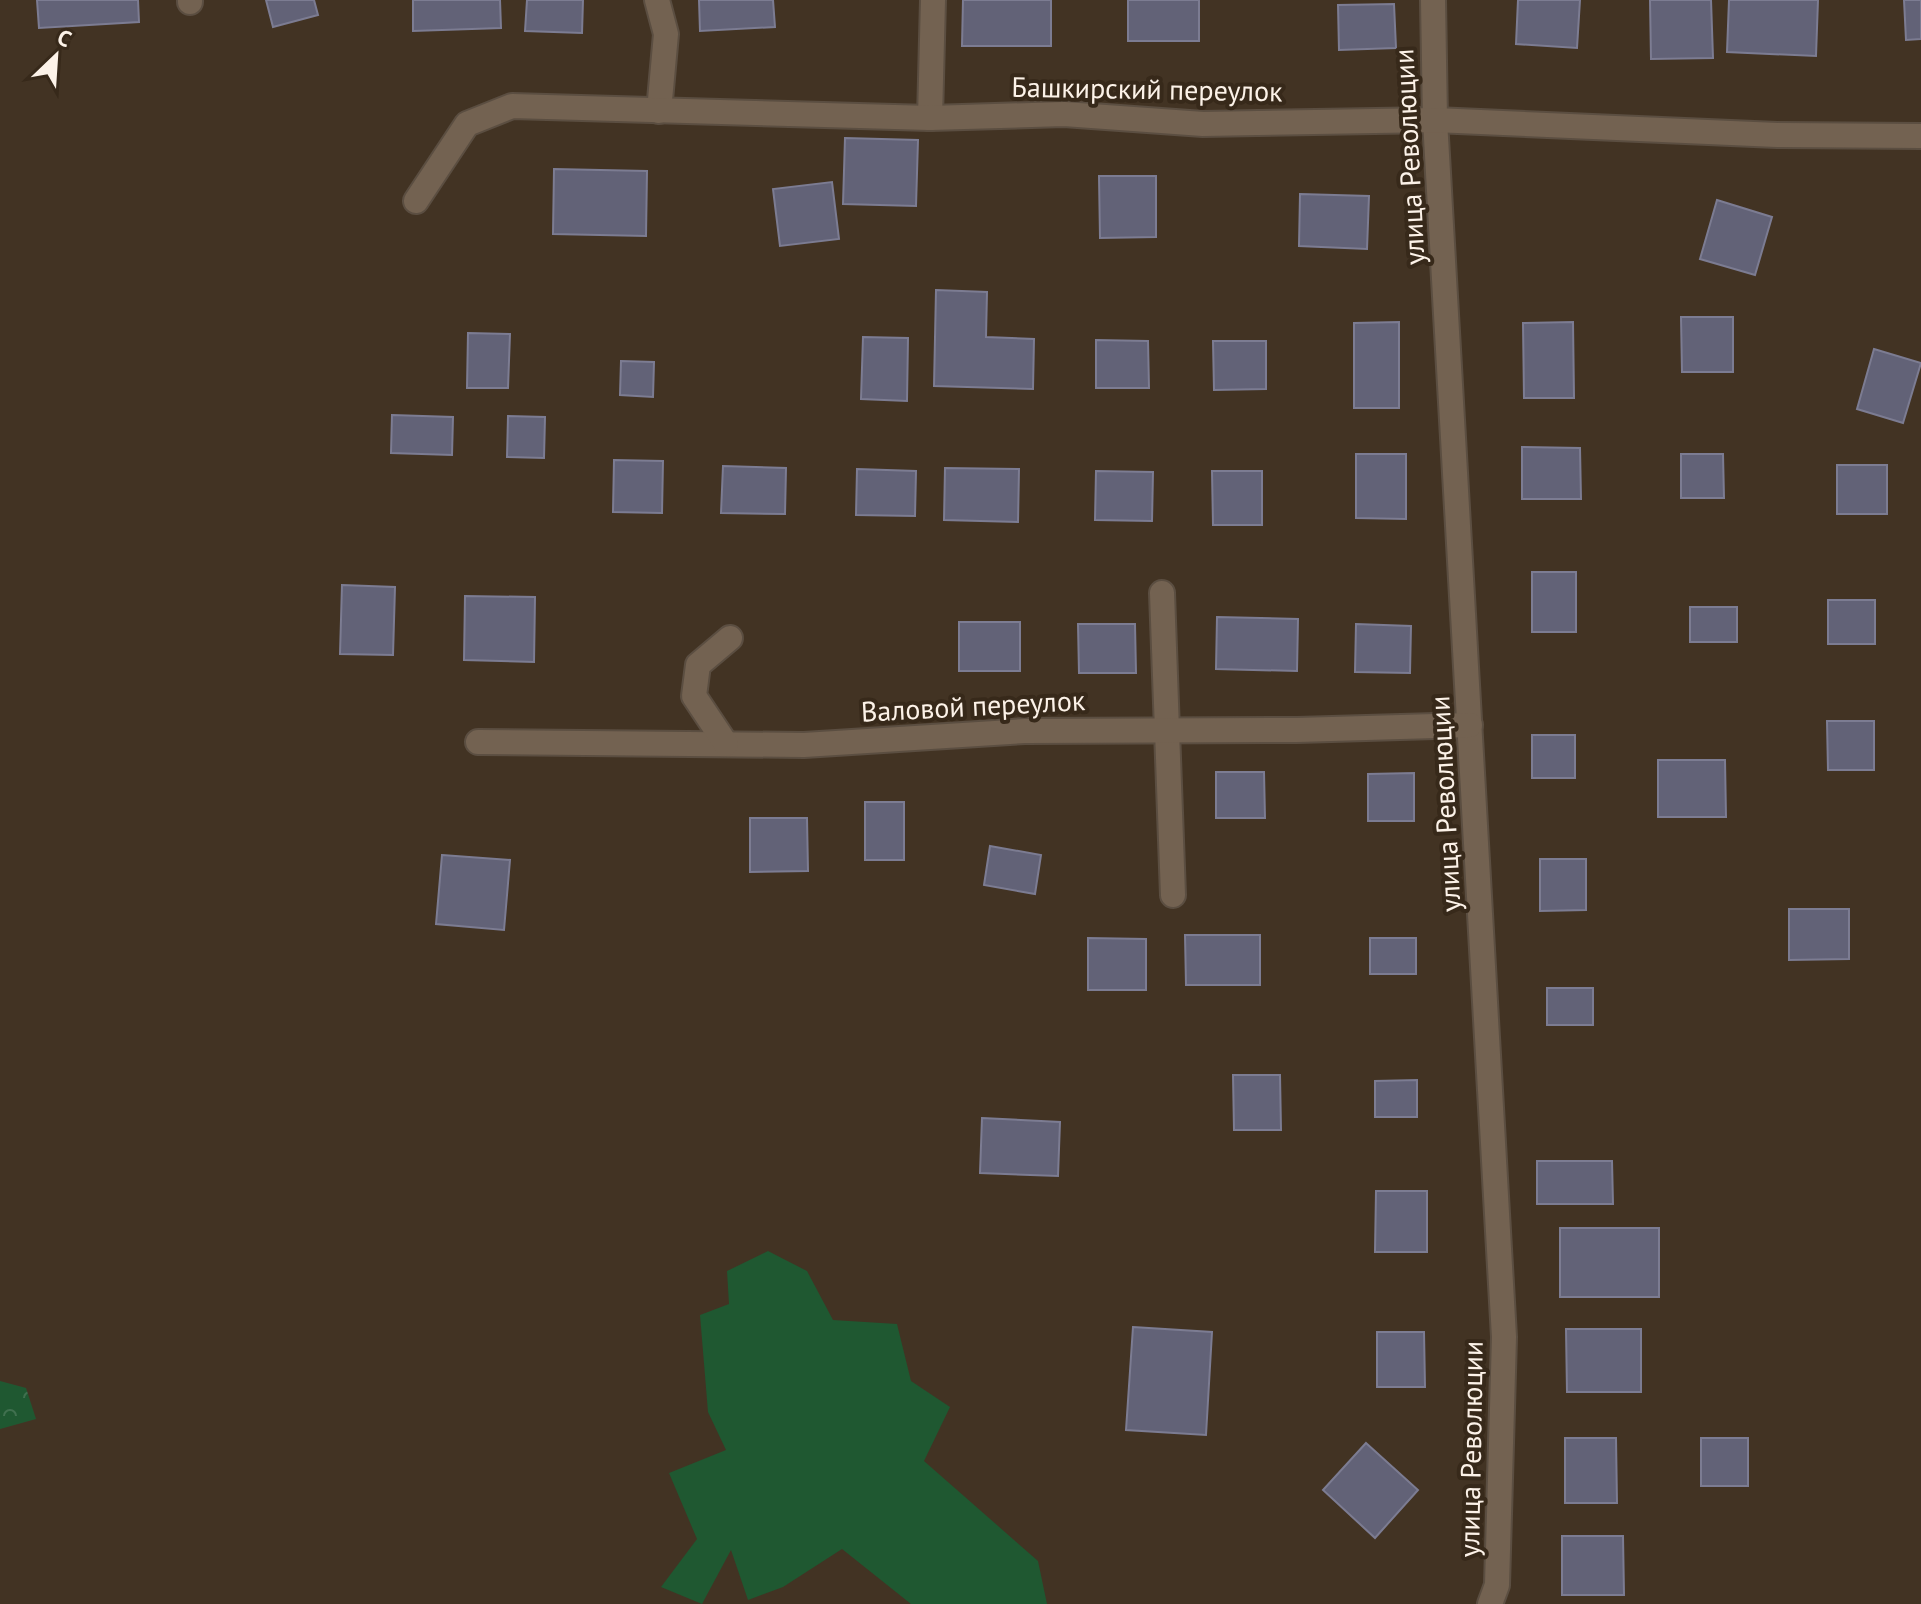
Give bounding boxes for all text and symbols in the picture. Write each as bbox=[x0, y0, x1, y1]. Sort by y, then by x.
north arrow bbox=[16, 16, 96, 96]
text: С bbox=[53, 23, 76, 53]
street label: улица Революции bbox=[1384, 48, 1433, 266]
street label: Башкирский переулок bbox=[1011, 68, 1283, 109]
street label: Валовой переулок bbox=[860, 681, 1087, 730]
street label: улица Революции bbox=[1420, 695, 1469, 913]
street label: улица Революции bbox=[1450, 1340, 1491, 1558]

